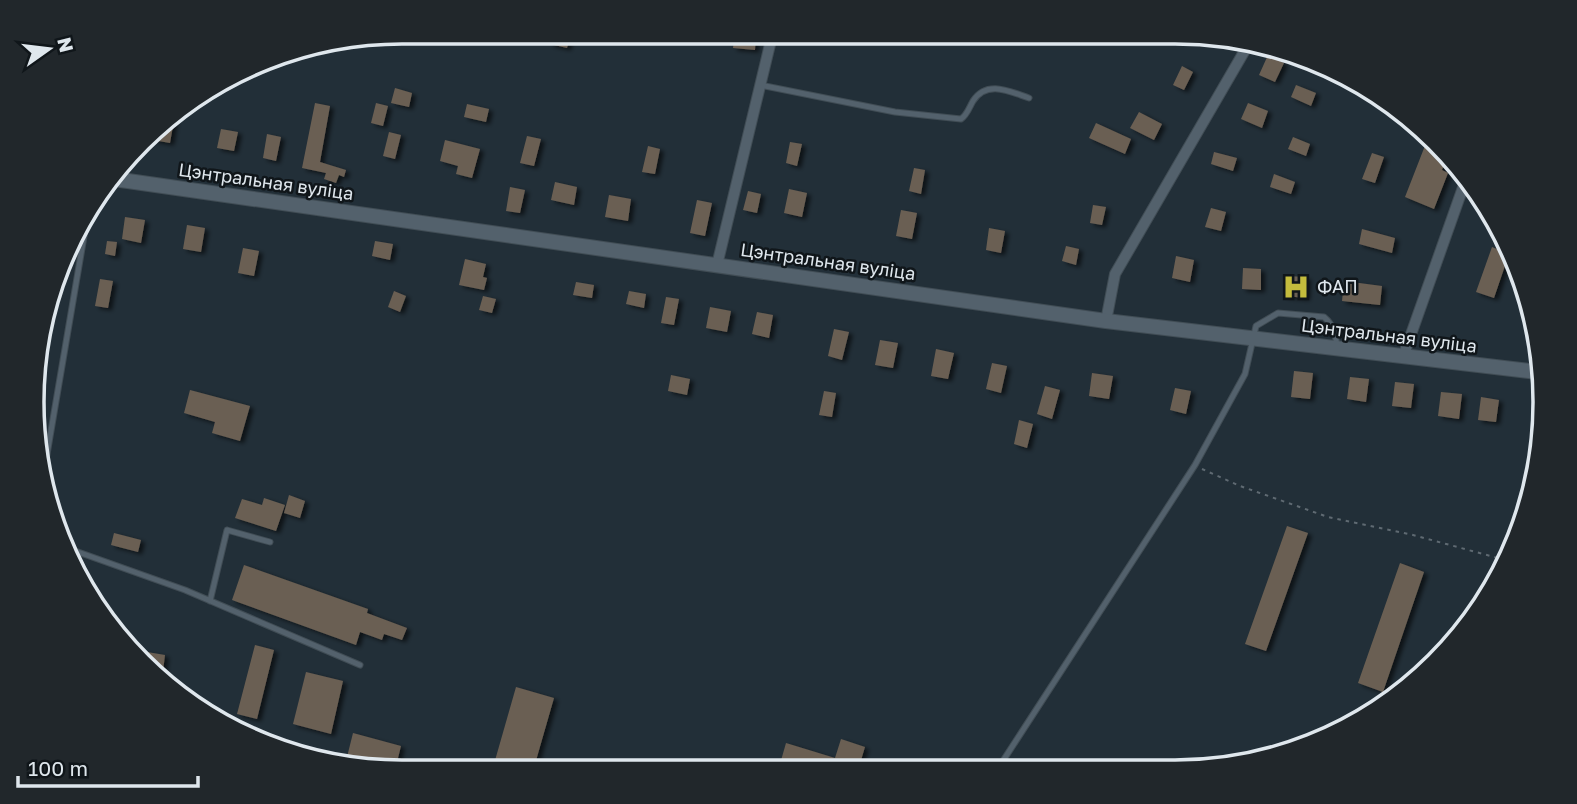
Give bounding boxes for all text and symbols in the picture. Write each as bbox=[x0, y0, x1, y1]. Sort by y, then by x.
north arrow bbox=[14, 14, 84, 84]
text: N bbox=[53, 35, 79, 55]
street label: Цэнтральная вуліца bbox=[177, 158, 355, 204]
street label: Цэнтральная вуліца bbox=[739, 238, 917, 284]
hospital icon: ФАП bbox=[1281, 272, 1311, 302]
place label: ФАП bbox=[1317, 275, 1358, 297]
street label: Цэнтральная вуліца bbox=[1300, 313, 1478, 357]
scale bar bbox=[18, 744, 198, 788]
text: 100 m bbox=[28, 755, 88, 781]

